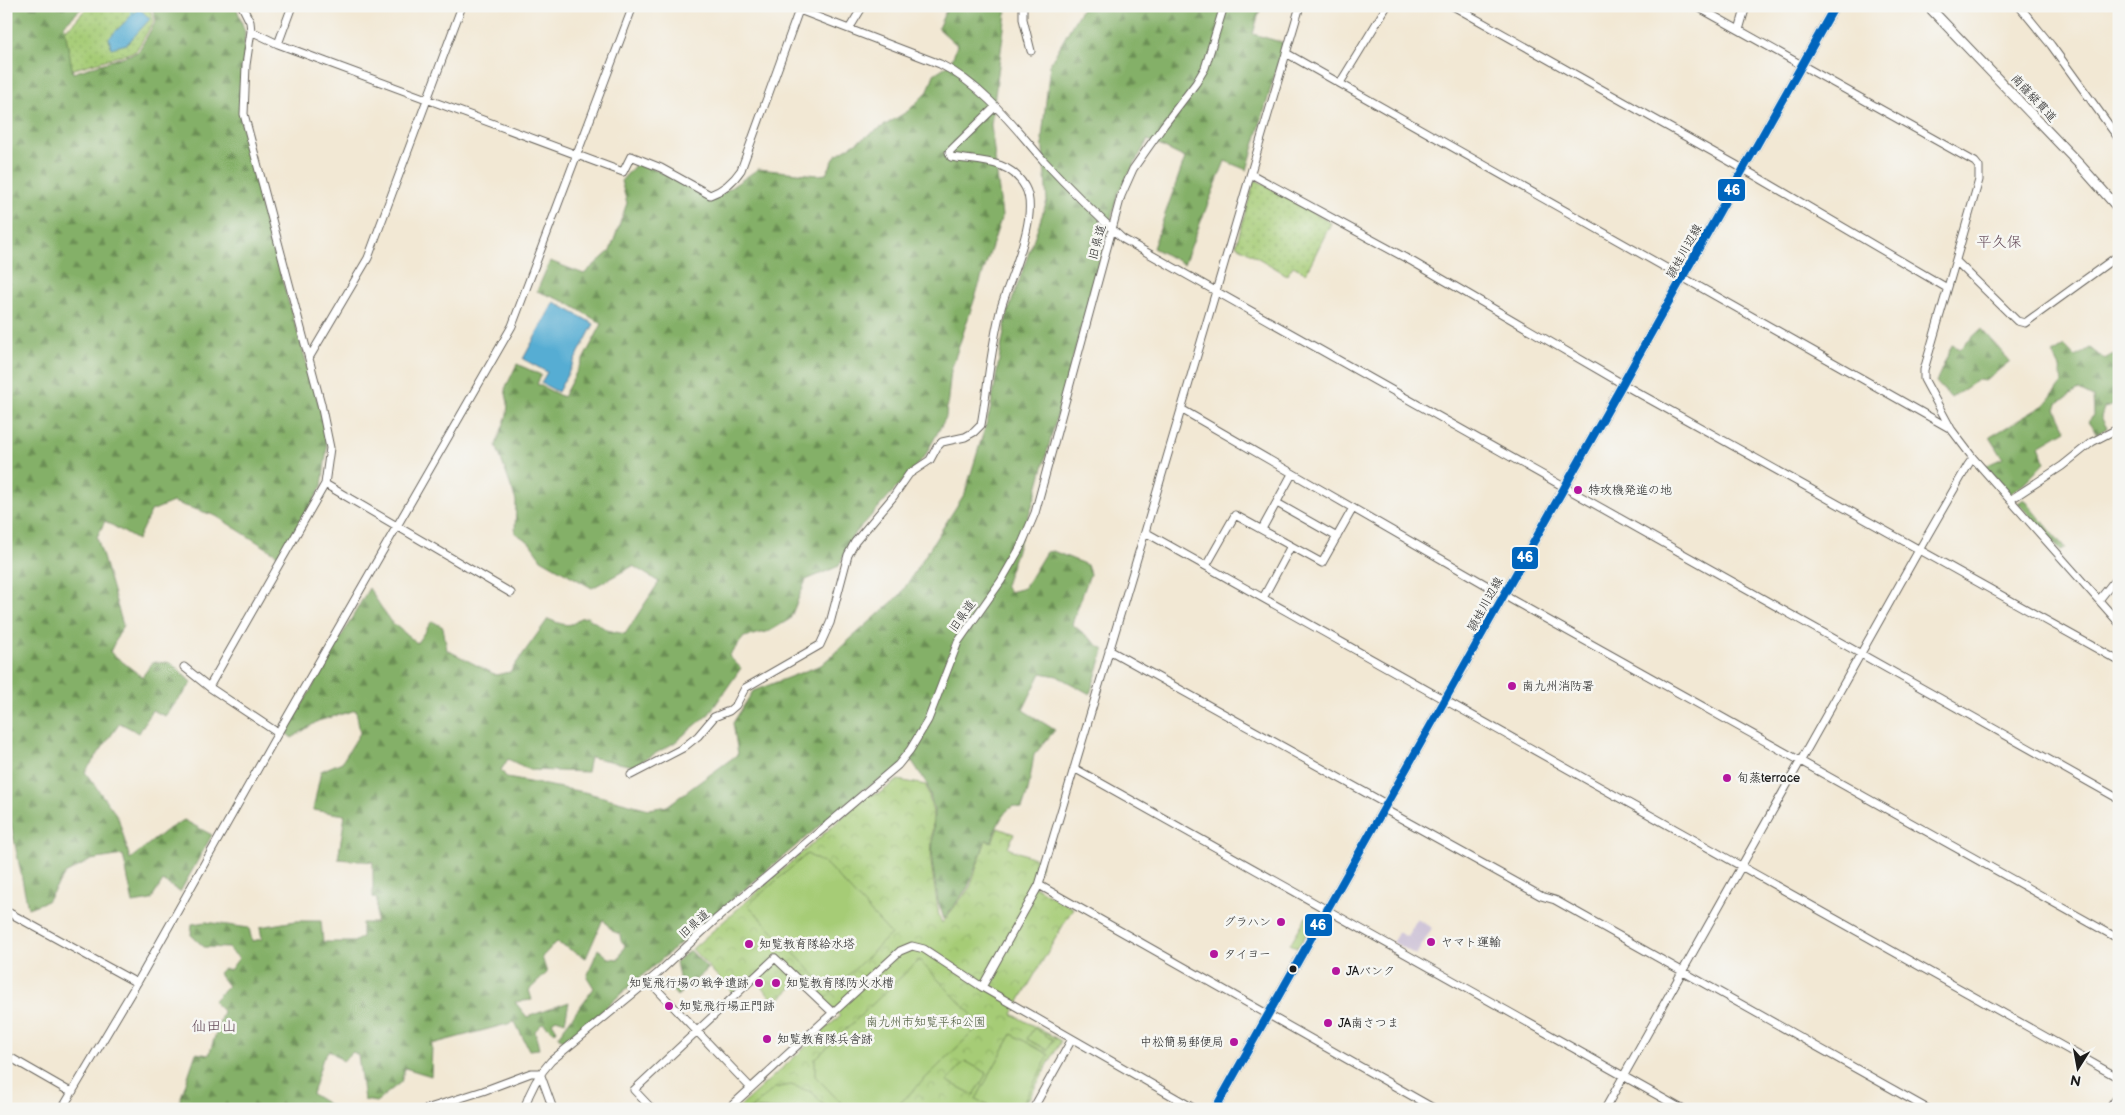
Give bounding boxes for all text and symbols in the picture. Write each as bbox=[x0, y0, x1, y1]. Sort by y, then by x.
street label: 南薩縦貫道 bbox=[2008, 71, 2060, 125]
line badge: 46 bbox=[1717, 178, 1746, 202]
text: 46 bbox=[1724, 182, 1740, 199]
street label: 頴娃川辺線 bbox=[1663, 221, 1706, 281]
street label: 旧県道 bbox=[1086, 223, 1109, 261]
district label: 平久保 bbox=[1976, 233, 2022, 252]
place label: 特攻機発進の地 bbox=[1588, 483, 1672, 498]
marker: 特攻機発進の地 bbox=[1572, 484, 1584, 496]
line badge: 46 bbox=[1511, 546, 1539, 570]
text: 46 bbox=[1517, 549, 1533, 566]
street label: 頴娃川辺線 bbox=[1464, 574, 1507, 634]
street label: 旧県道 bbox=[946, 597, 979, 635]
place label: 南九州消防署 bbox=[1522, 679, 1594, 694]
marker: 南九州消防署 bbox=[1506, 680, 1518, 692]
place label: 旬蒸terrace bbox=[1737, 771, 1800, 786]
marker: 旬蒸terrace bbox=[1721, 772, 1733, 784]
street label: 旧県道 bbox=[676, 907, 713, 942]
line badge: 46 bbox=[1304, 913, 1333, 937]
place label: グラハン bbox=[1224, 915, 1271, 930]
marker: グラハン bbox=[1275, 916, 1287, 928]
text: 46 bbox=[1310, 917, 1326, 934]
place label: ヤマト運輸 bbox=[1441, 935, 1501, 950]
marker: ヤマト運輸 bbox=[1425, 936, 1437, 948]
place label: 知覧教育隊給水塔 bbox=[759, 937, 855, 952]
marker: 知覧教育隊給水塔 bbox=[743, 938, 755, 950]
place label: タイヨー bbox=[1224, 947, 1271, 962]
marker: タイヨー bbox=[1208, 948, 1220, 960]
unlabelled marker bbox=[1288, 964, 1298, 974]
place label: JAバンク bbox=[1346, 964, 1395, 979]
marker: JAバンク bbox=[1330, 965, 1342, 977]
place label: 知覧飛行場の戦争遺跡 bbox=[629, 976, 749, 991]
place label: 知覧教育隊防火水槽 bbox=[786, 976, 894, 991]
marker: 知覧飛行場の戦争遺跡 bbox=[753, 977, 765, 989]
marker: 知覧教育隊防火水槽 bbox=[770, 977, 782, 989]
place label: 知覧飛行場正門跡 bbox=[679, 999, 775, 1014]
marker: 知覧飛行場正門跡 bbox=[663, 1000, 675, 1012]
park label: 南九州市知覧平和公園 bbox=[866, 1015, 986, 1030]
place label: JA南さつま bbox=[1338, 1016, 1399, 1031]
district label: 仙田山 bbox=[191, 1017, 237, 1036]
marker: JA南さつま bbox=[1322, 1017, 1334, 1029]
place label: 知覧教育隊兵舎跡 bbox=[777, 1032, 873, 1047]
marker: 知覧教育隊兵舎跡 bbox=[761, 1033, 773, 1045]
place label: 中松簡易郵便局 bbox=[1140, 1035, 1224, 1050]
marker: 中松簡易郵便局 bbox=[1228, 1036, 1240, 1048]
north arrow bbox=[2052, 1042, 2102, 1092]
text: N bbox=[2069, 1071, 2082, 1090]

